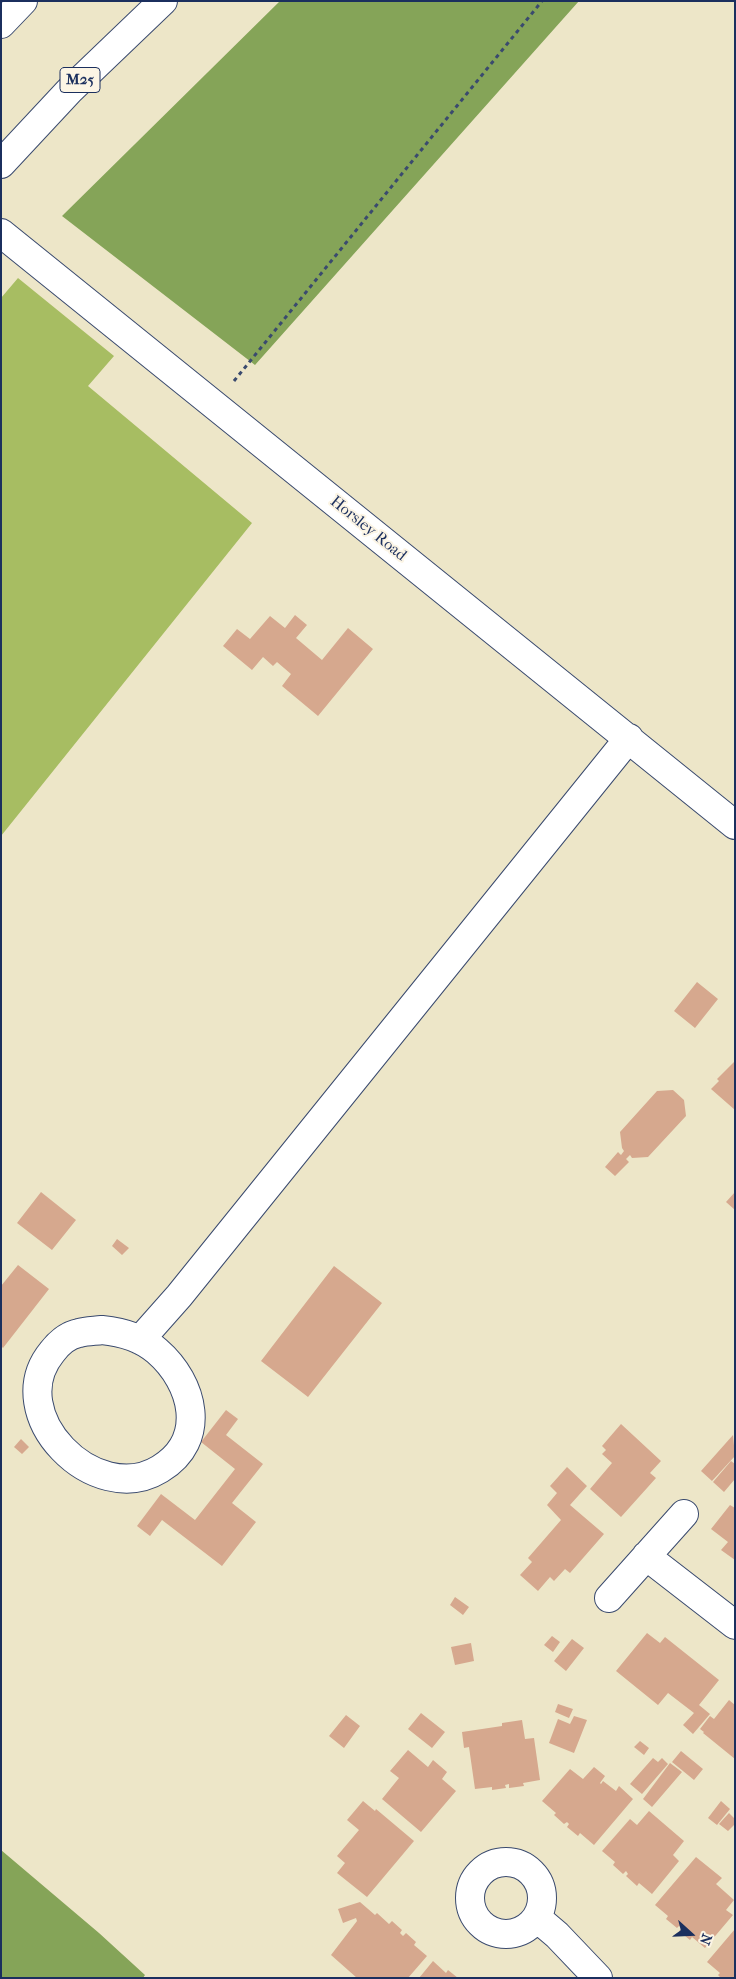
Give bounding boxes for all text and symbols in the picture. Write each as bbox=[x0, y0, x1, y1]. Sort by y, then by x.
road number: M25 bbox=[60, 68, 100, 92]
street label: Horsley Road bbox=[326, 492, 410, 566]
north arrow bbox=[666, 1909, 716, 1959]
text: N bbox=[696, 1931, 715, 1947]

